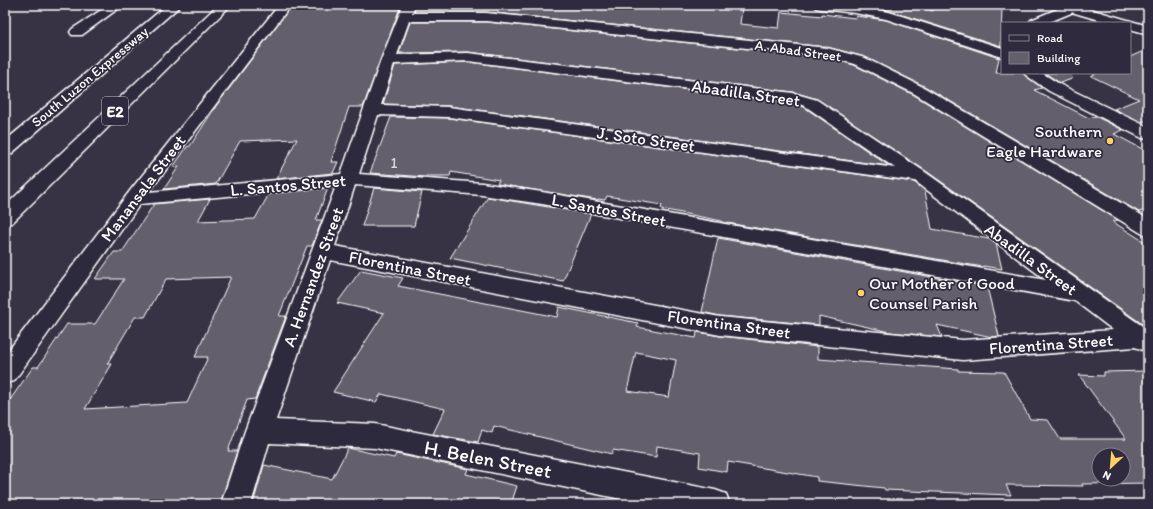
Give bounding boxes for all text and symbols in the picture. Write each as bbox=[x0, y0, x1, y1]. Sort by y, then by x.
legend bbox=[1001, 22, 1131, 74]
street label: South Luzon Expressway bbox=[28, 23, 152, 131]
text: Road bbox=[1037, 31, 1063, 45]
street label: A. Abad Street bbox=[754, 37, 842, 65]
text: Building bbox=[1037, 51, 1081, 65]
street label: Abadilla Street bbox=[690, 75, 802, 111]
road number: E2 bbox=[102, 97, 128, 125]
place label: Southern Eagle Hardware bbox=[986, 121, 1102, 161]
street label: J. Soto Street bbox=[596, 122, 696, 156]
street label: Manansala Street bbox=[96, 131, 190, 245]
marker: Southern Eagle Hardware bbox=[1105, 136, 1115, 146]
house number: 1 bbox=[391, 154, 398, 172]
street label: L. Santos Street bbox=[229, 170, 347, 200]
street label: L. Santos Street bbox=[550, 189, 668, 231]
street label: A. Hernandez Street bbox=[278, 204, 348, 349]
street label: Abadilla Street bbox=[981, 219, 1081, 299]
street label: Florentina Street bbox=[347, 246, 473, 290]
place label: Our Mother of Good Counsel Parish bbox=[869, 273, 1015, 313]
marker: Our Mother of Good Counsel Parish bbox=[856, 288, 866, 298]
street label: Florentina Street bbox=[666, 305, 792, 343]
street label: Florentina Street bbox=[988, 330, 1114, 358]
street label: H. Belen Street bbox=[422, 435, 554, 483]
north arrow bbox=[1091, 447, 1131, 487]
text: N bbox=[1101, 468, 1113, 483]

